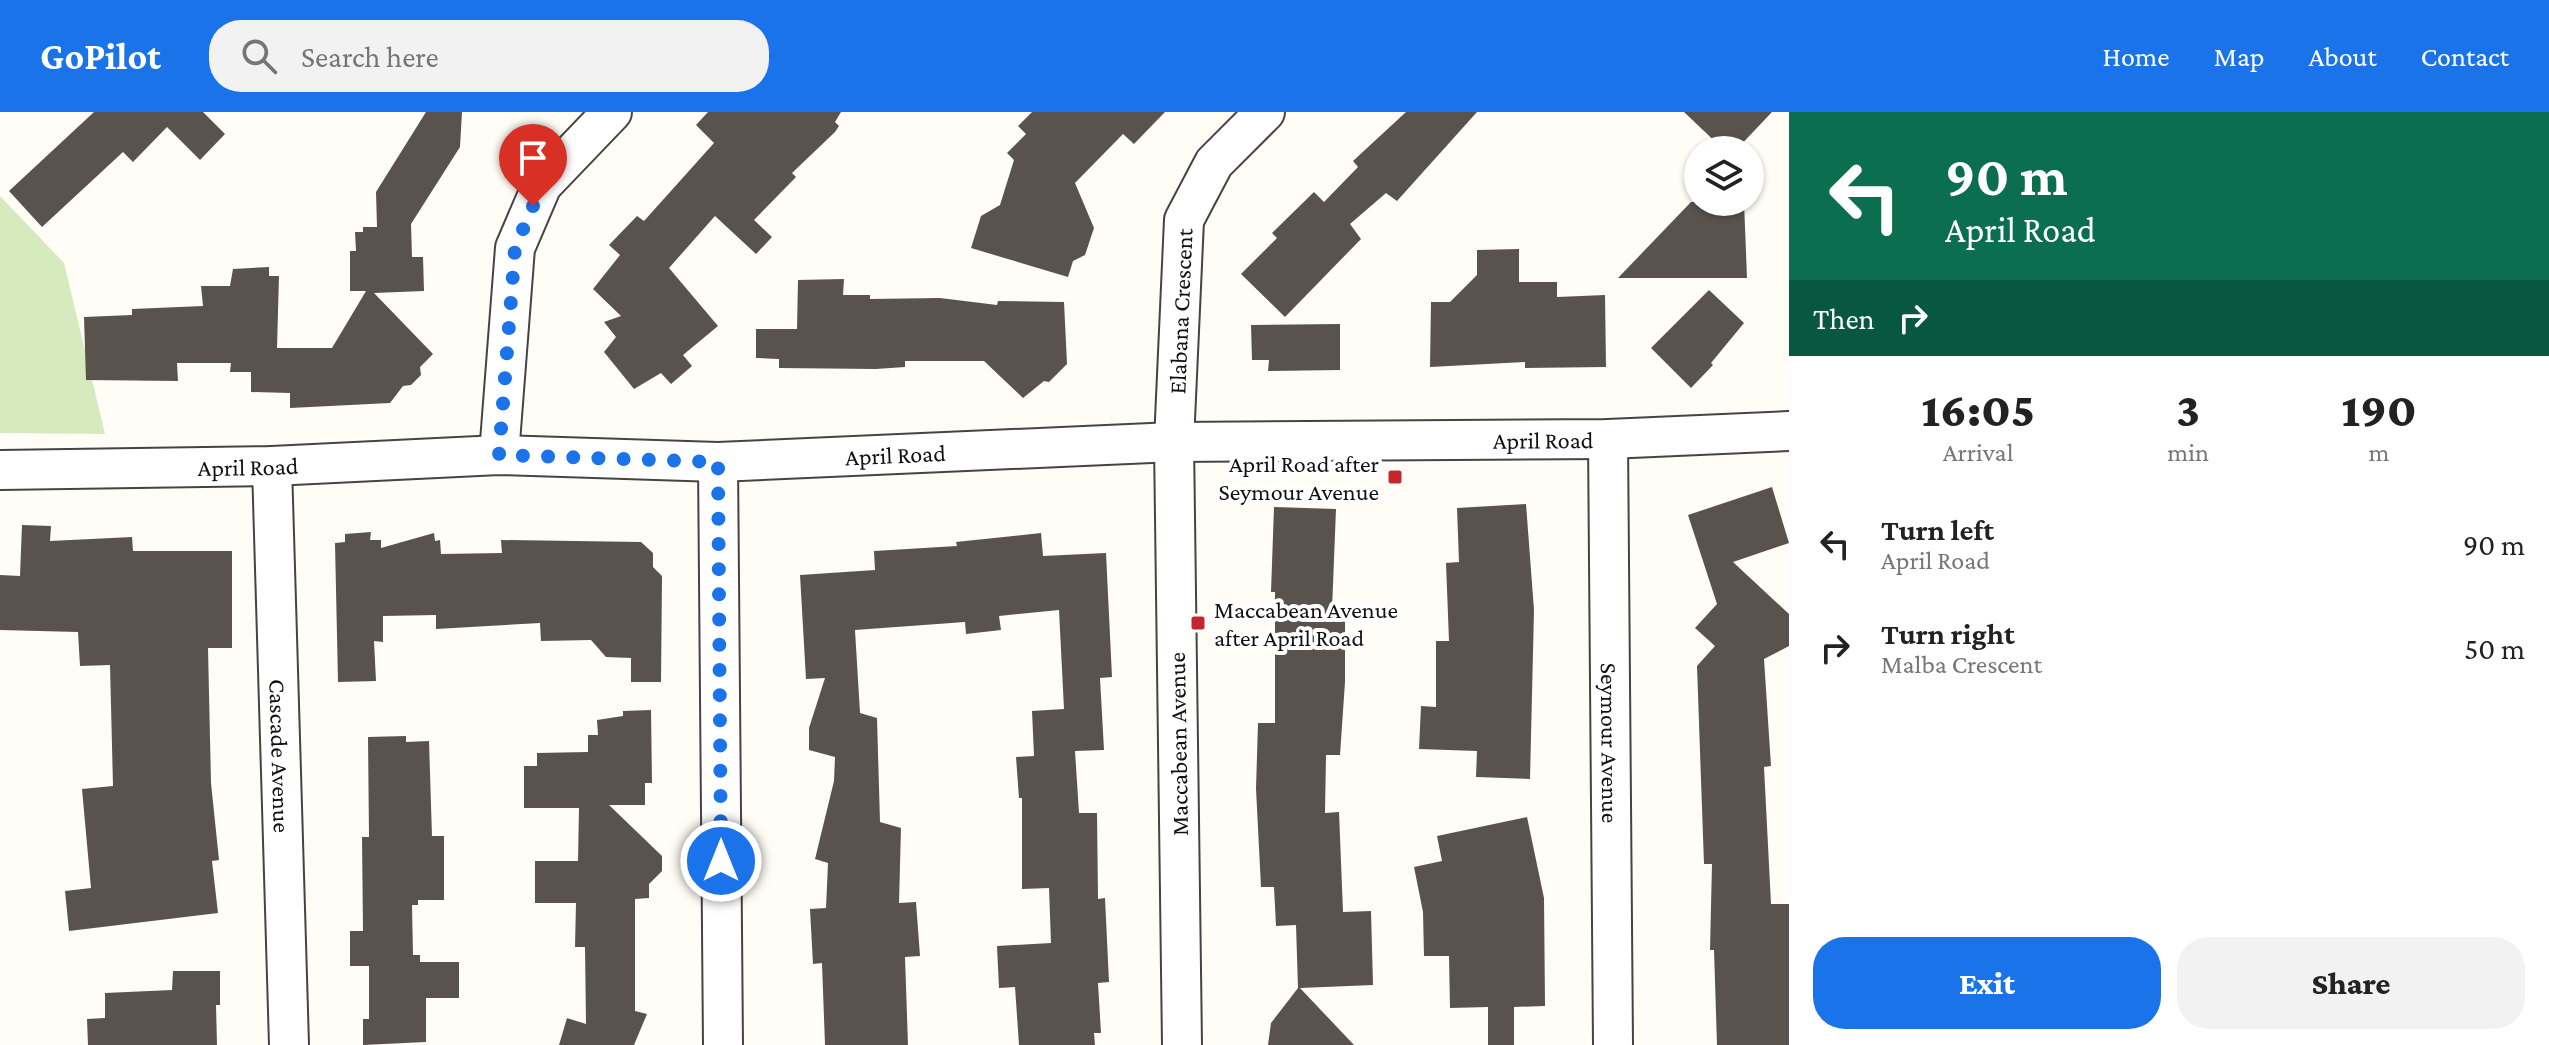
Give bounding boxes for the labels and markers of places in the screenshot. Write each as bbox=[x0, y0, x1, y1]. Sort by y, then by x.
pin bbox=[499, 124, 567, 206]
place label: April Road after Seymour Avenue bbox=[1219, 450, 1379, 505]
marker: April Road after Seymour Avenue bbox=[1386, 468, 1404, 486]
place label: Maccabean Avenue after April Road bbox=[1214, 596, 1398, 651]
marker: Maccabean Avenue after April Road bbox=[1189, 614, 1207, 632]

